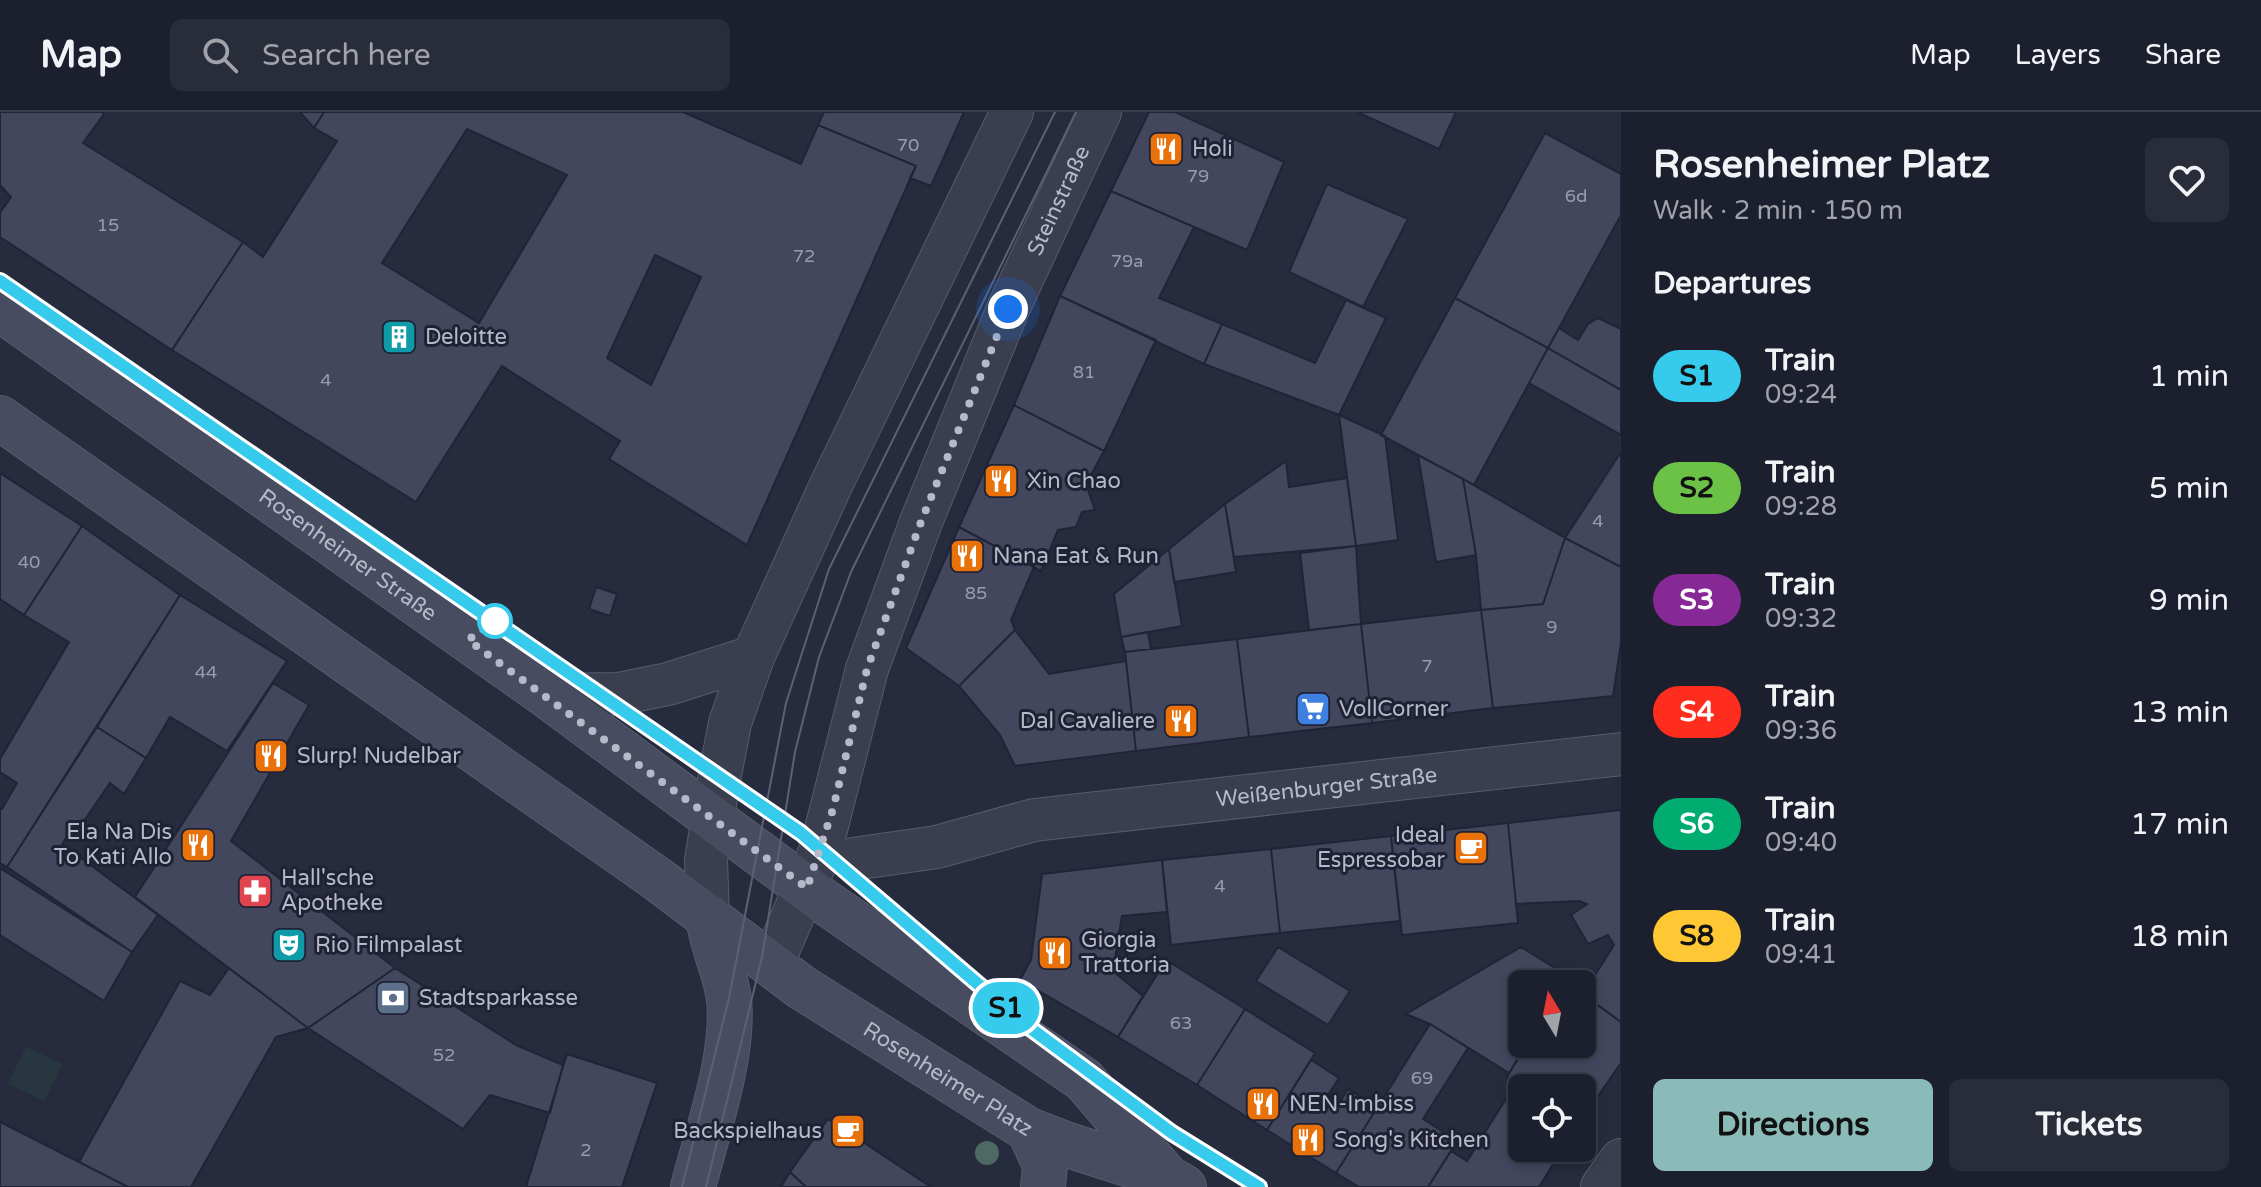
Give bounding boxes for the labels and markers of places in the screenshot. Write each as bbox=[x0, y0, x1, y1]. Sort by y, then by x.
restaurant icon: Holi bbox=[1147, 130, 1185, 168]
place label: Holi bbox=[1192, 136, 1233, 162]
building icon: Deloitte bbox=[380, 318, 418, 356]
place label: Deloitte bbox=[425, 324, 507, 350]
restaurant icon: Xin Chao bbox=[982, 462, 1020, 500]
place label: Xin Chao bbox=[1027, 468, 1121, 494]
restaurant icon: Nana Eat & Run bbox=[948, 537, 986, 575]
place label: Nana Eat & Run bbox=[993, 543, 1159, 569]
unlabelled marker bbox=[478, 604, 512, 638]
supermarket icon: VollCorner bbox=[1294, 690, 1332, 728]
place label: VollCorner bbox=[1339, 696, 1449, 722]
restaurant icon: Dal Cavaliere bbox=[1162, 702, 1200, 740]
place label: Dal Cavaliere bbox=[1020, 708, 1155, 734]
restaurant icon: Slurp! Nudelbar bbox=[252, 737, 290, 775]
place label: Slurp! Nudelbar bbox=[297, 743, 461, 769]
place label: Ela Na Dis To Kati Allo bbox=[54, 819, 172, 870]
place label: Ideal Espressobar bbox=[1317, 822, 1446, 873]
restaurant icon: Ela Na Dis To Kati Allo bbox=[179, 826, 217, 864]
cafe icon: Ideal Espressobar bbox=[1452, 829, 1490, 867]
place label: Hall'sche Apotheke bbox=[281, 865, 383, 916]
pharmacy icon: Hall'sche Apotheke bbox=[236, 872, 274, 910]
theatre icon: Rio Filmpalast bbox=[270, 926, 308, 964]
place label: Giorgia Trattoria bbox=[1081, 927, 1170, 978]
place label: Rio Filmpalast bbox=[315, 932, 463, 958]
restaurant icon: Giorgia Trattoria bbox=[1036, 934, 1074, 972]
bank icon: Stadtsparkasse bbox=[374, 979, 412, 1017]
place label: Stadtsparkasse bbox=[419, 985, 578, 1011]
restaurant icon: NEN-Imbiss bbox=[1244, 1085, 1282, 1123]
place label: NEN-Imbiss bbox=[1289, 1091, 1414, 1117]
cafe icon: Backspielhaus bbox=[829, 1112, 867, 1150]
place label: Backspielhaus bbox=[673, 1118, 822, 1144]
restaurant icon: Song's Kitchen bbox=[1289, 1121, 1327, 1159]
place label: Song's Kitchen bbox=[1334, 1127, 1489, 1153]

